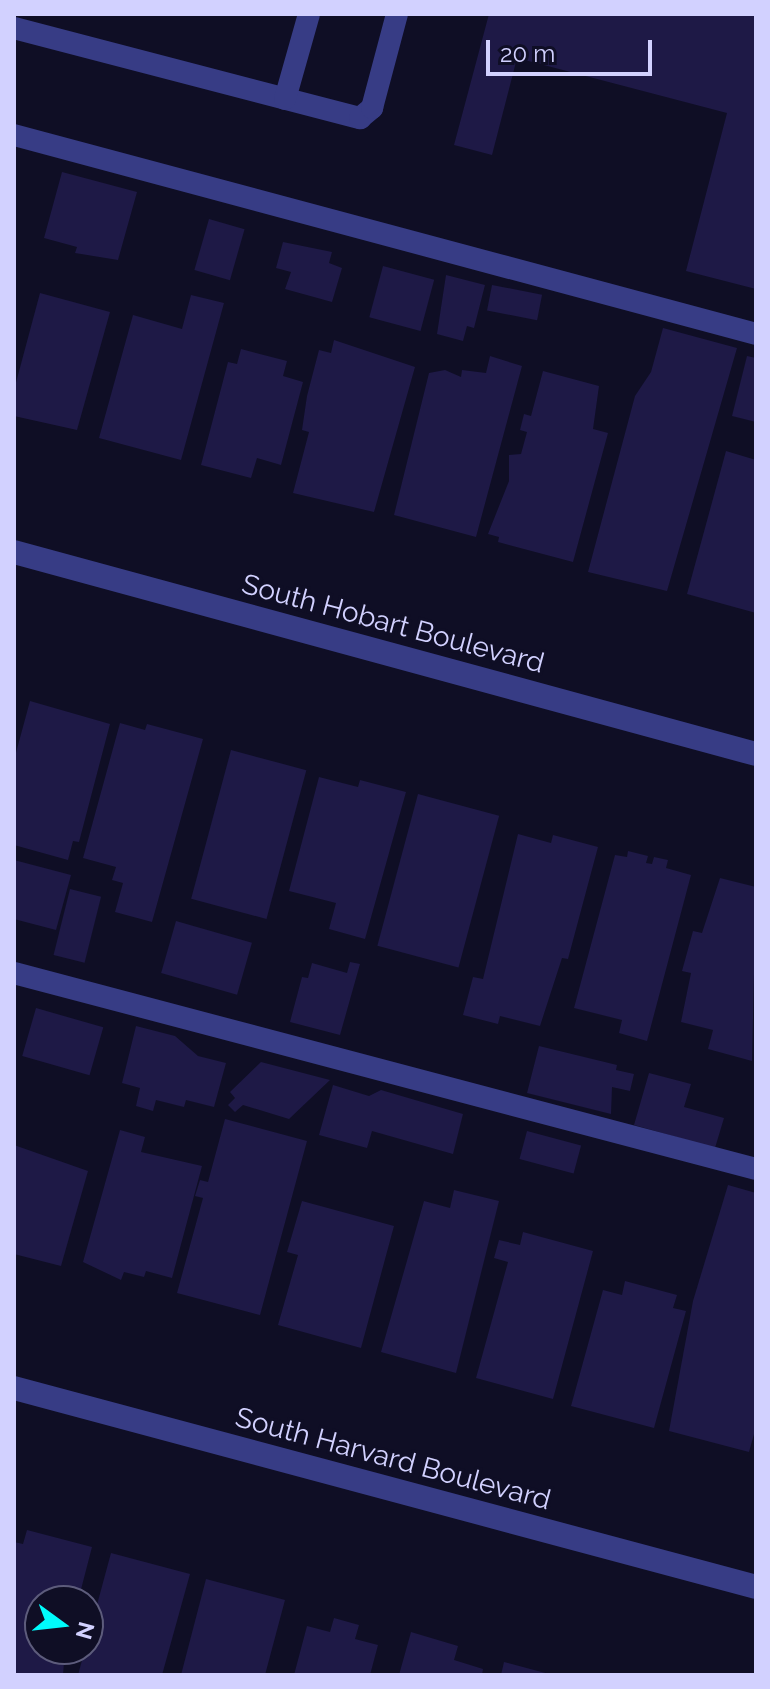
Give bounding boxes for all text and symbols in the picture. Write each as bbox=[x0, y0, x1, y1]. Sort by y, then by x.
scale bar bbox=[490, 24, 656, 74]
text: 20 m bbox=[500, 39, 555, 68]
street label: South Hobart Boulevard bbox=[238, 567, 548, 681]
street label: South Harvard Boulevard bbox=[232, 1401, 554, 1517]
north arrow bbox=[24, 1585, 104, 1665]
text: N bbox=[71, 1619, 100, 1642]

